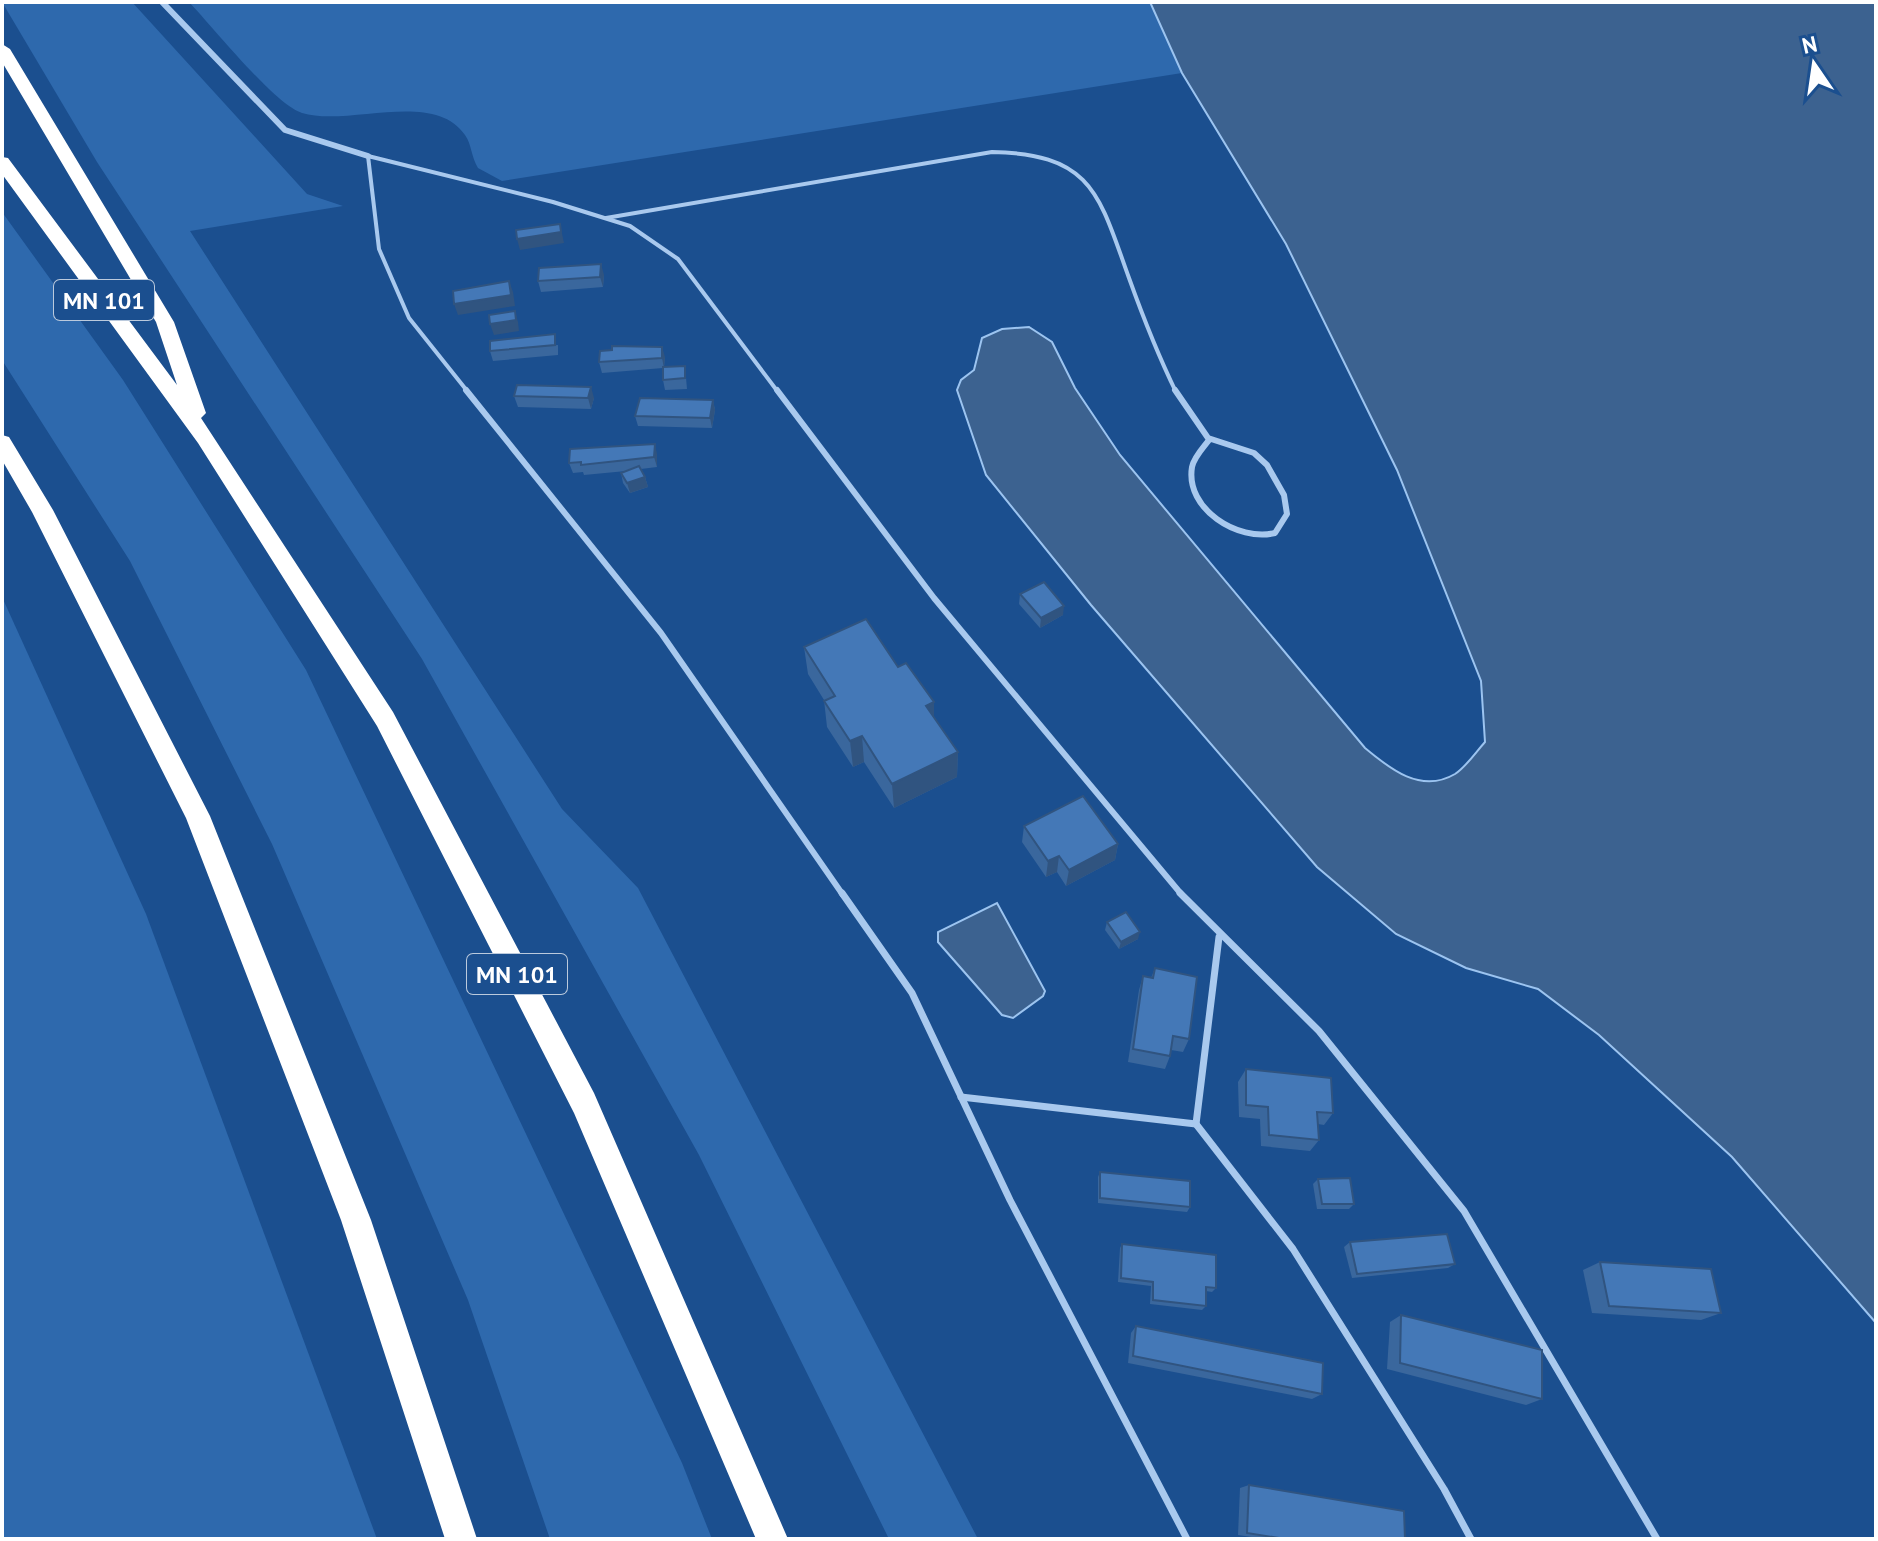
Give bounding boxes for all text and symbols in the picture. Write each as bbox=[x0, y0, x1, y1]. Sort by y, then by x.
north arrow bbox=[1774, 24, 1854, 104]
text: N bbox=[1799, 29, 1820, 60]
road number: MN 101 bbox=[54, 280, 154, 320]
road number: MN 101 bbox=[467, 954, 567, 994]

